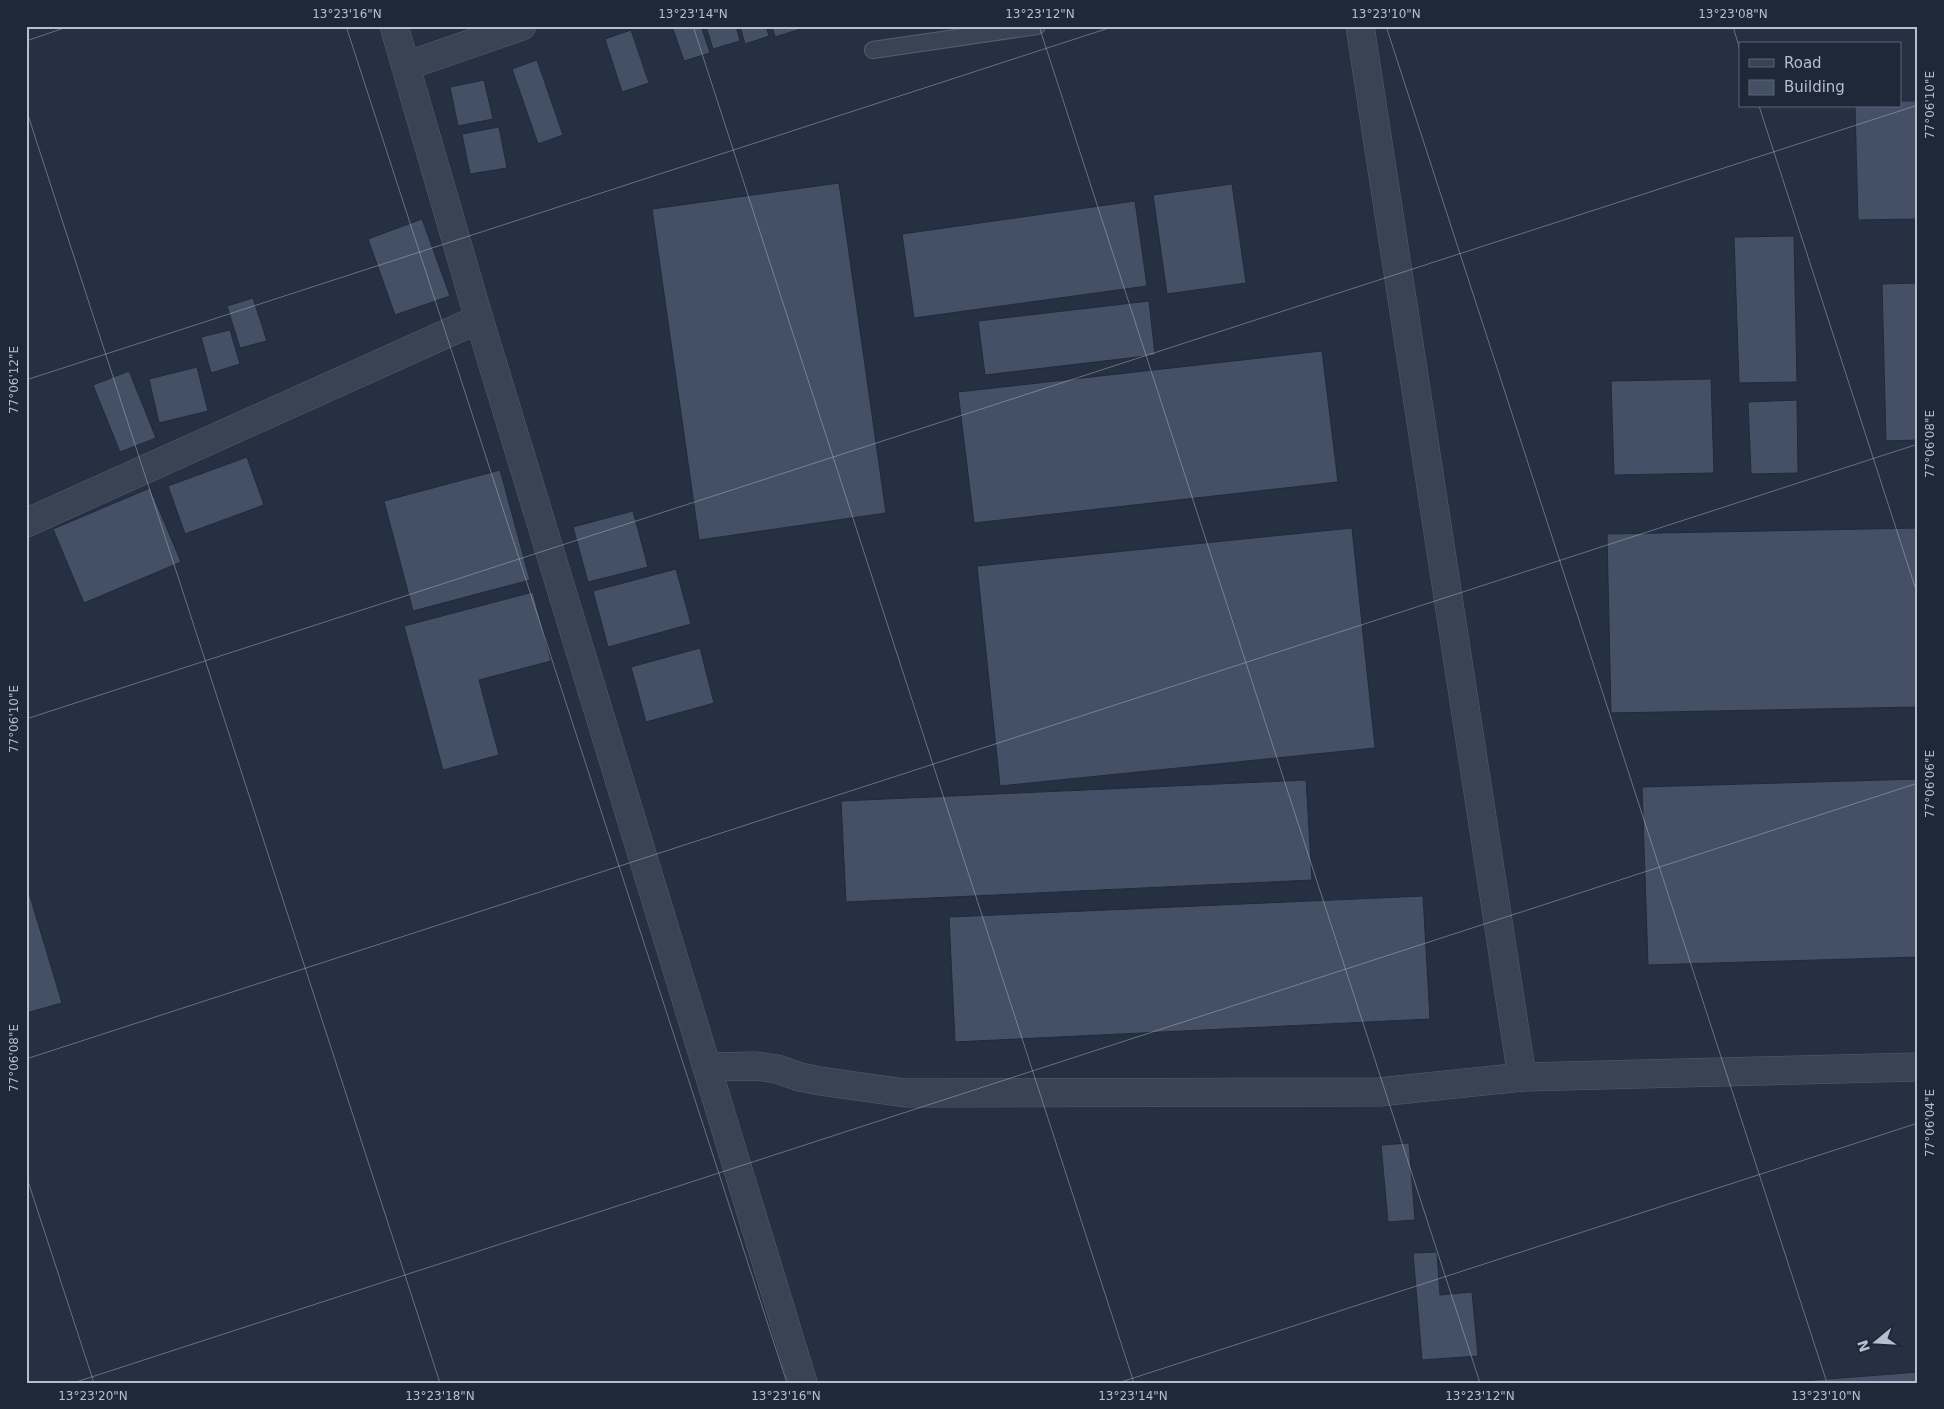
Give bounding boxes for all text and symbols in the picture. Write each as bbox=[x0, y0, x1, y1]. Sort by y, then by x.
text: 13°23'16"N bbox=[312, 7, 382, 21]
text: 13°23'14"N bbox=[658, 7, 728, 21]
text: 13°23'12"N bbox=[1005, 7, 1075, 21]
text: 13°23'10"N bbox=[1351, 7, 1421, 21]
text: 13°23'08"N bbox=[1698, 7, 1768, 21]
legend bbox=[1739, 42, 1902, 108]
text: Road bbox=[1784, 54, 1822, 72]
text: 77°06'10"E bbox=[1923, 71, 1937, 139]
text: Building bbox=[1784, 78, 1845, 96]
text: 77°06'12"E bbox=[7, 346, 21, 414]
text: 77°06'08"E bbox=[1923, 410, 1937, 478]
text: 77°06'10"E bbox=[7, 685, 21, 753]
text: 77°06'06"E bbox=[1923, 750, 1937, 818]
text: 77°06'08"E bbox=[7, 1024, 21, 1092]
text: 77°06'04"E bbox=[1923, 1089, 1937, 1157]
north arrow bbox=[1852, 1316, 1902, 1366]
text: N bbox=[1854, 1338, 1873, 1354]
text: 13°23'20"N bbox=[58, 1389, 128, 1403]
text: 13°23'18"N bbox=[405, 1389, 475, 1403]
text: 13°23'16"N bbox=[751, 1389, 821, 1403]
text: 13°23'14"N bbox=[1098, 1389, 1168, 1403]
text: 13°23'12"N bbox=[1445, 1389, 1515, 1403]
text: 13°23'10"N bbox=[1791, 1389, 1861, 1403]

